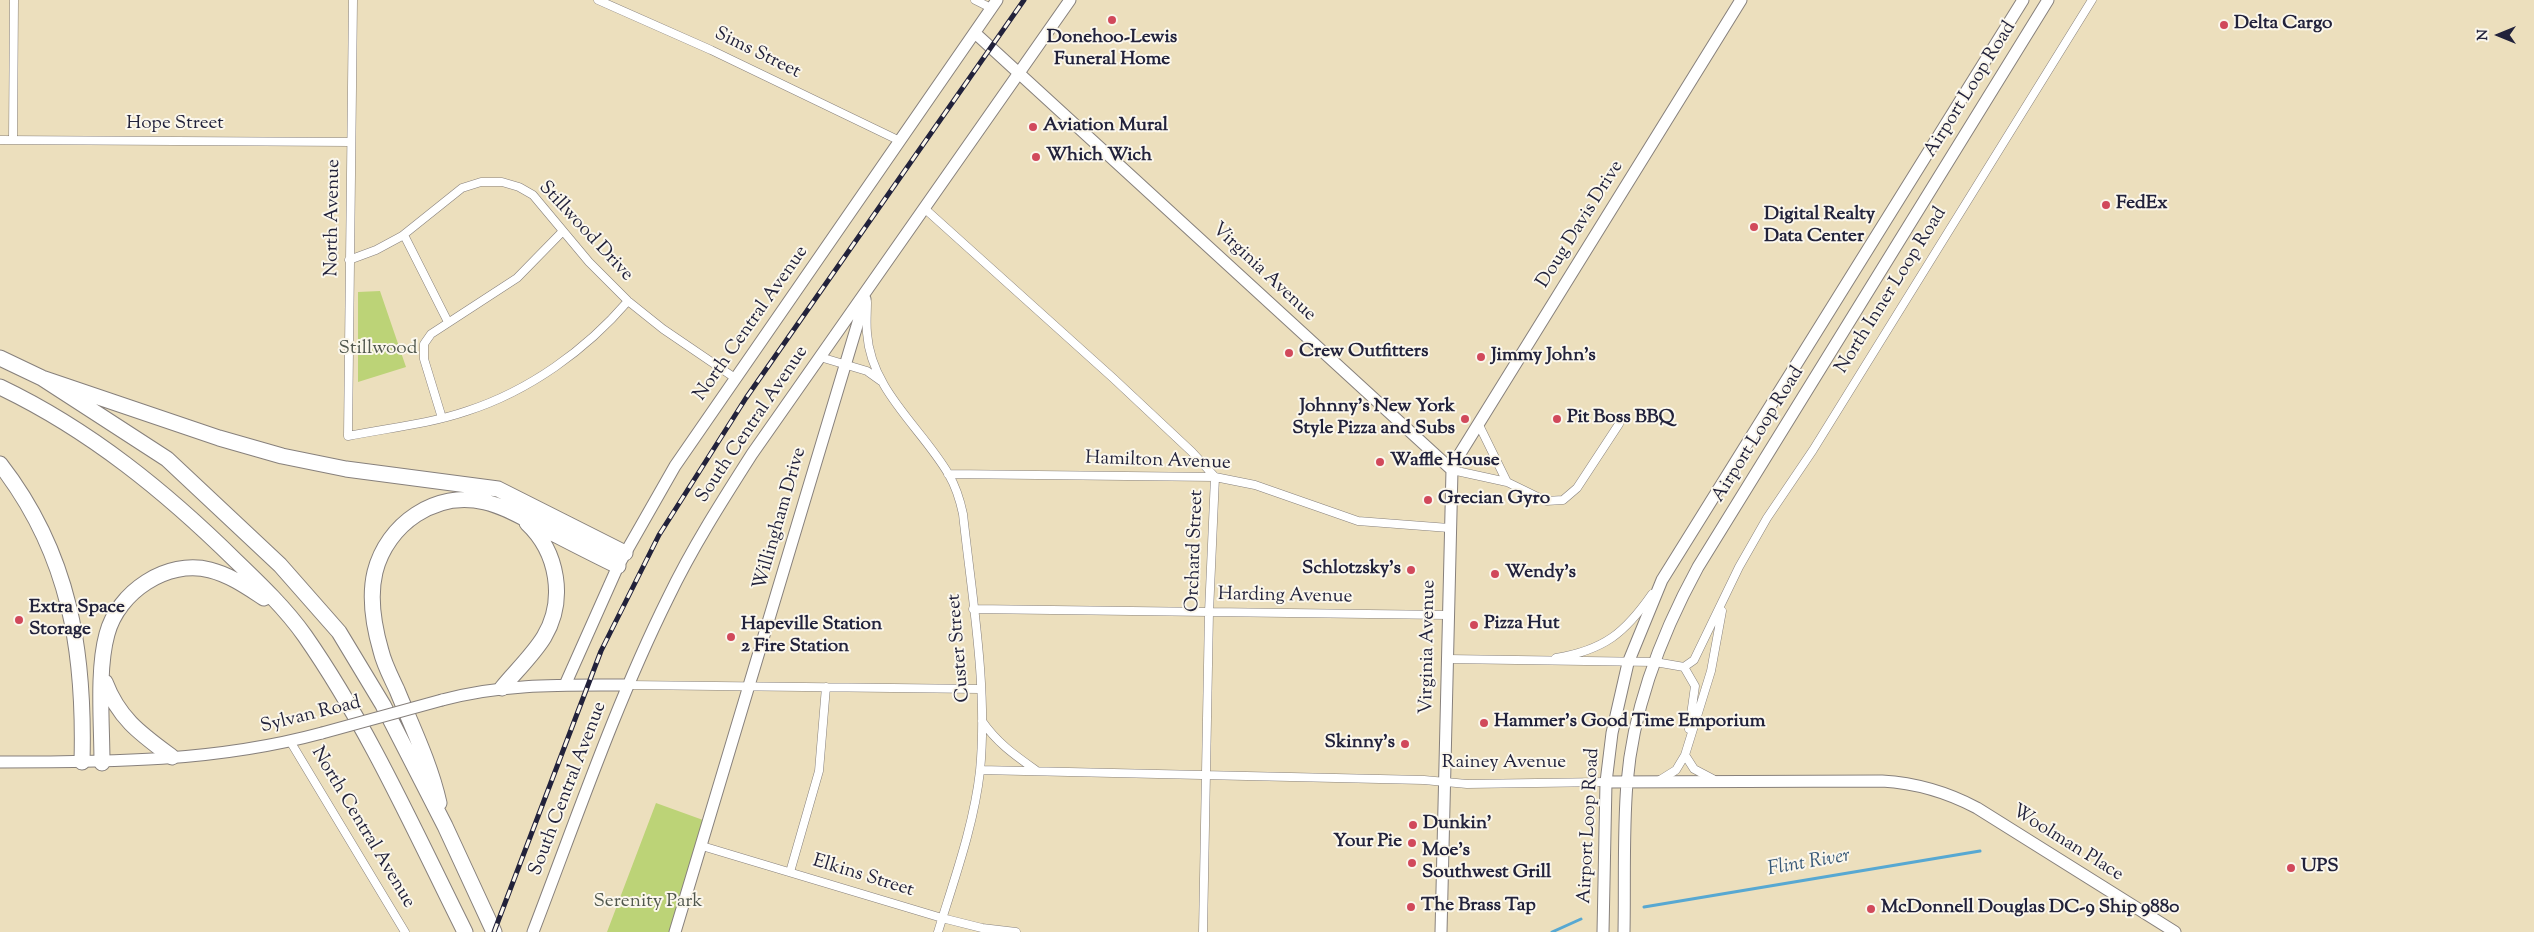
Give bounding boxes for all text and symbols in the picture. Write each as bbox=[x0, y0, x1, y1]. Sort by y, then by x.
north arrow bbox=[2474, 10, 2524, 60]
marker: Donehoo-Lewis Funeral Home bbox=[1106, 14, 1118, 26]
place label: Delta Cargo bbox=[2234, 14, 2332, 36]
street label: Airport Loop Road bbox=[1920, 18, 2022, 162]
marker: Delta Cargo bbox=[2218, 19, 2230, 31]
street label: Sims Street bbox=[710, 23, 804, 85]
place label: Donehoo-Lewis Funeral Home bbox=[1047, 28, 1177, 72]
text: N bbox=[2474, 29, 2494, 41]
street label: Hope Street bbox=[126, 114, 224, 136]
place label: Aviation Mural bbox=[1043, 116, 1168, 138]
marker: Aviation Mural bbox=[1027, 121, 1039, 133]
place label: Which Wich bbox=[1046, 146, 1152, 168]
marker: Which Wich bbox=[1030, 151, 1042, 163]
street label: Doug Davis Drive bbox=[1533, 157, 1629, 293]
street label: North Avenue bbox=[322, 159, 346, 277]
street label: Stillwood Drive bbox=[533, 177, 637, 287]
place label: FedEx bbox=[2116, 194, 2168, 216]
marker: FedEx bbox=[2100, 199, 2112, 211]
street label: North Inner Loop Road bbox=[1831, 204, 1953, 378]
place label: Digital Realty Data Center bbox=[1764, 205, 1875, 249]
street label: Virginia Avenue bbox=[1206, 219, 1320, 327]
marker: Digital Realty Data Center bbox=[1748, 221, 1760, 233]
street label: North Central Avenue bbox=[690, 242, 814, 406]
park label: Stillwood bbox=[339, 339, 417, 361]
street label: South Central Avenue bbox=[692, 342, 814, 508]
place label: Crew Outfitters bbox=[1299, 342, 1428, 364]
place label: Jimmy John's bbox=[1491, 346, 1596, 368]
marker: Crew Outfitters bbox=[1283, 347, 1295, 359]
marker: Jimmy John's bbox=[1475, 351, 1487, 363]
street label: Airport Loop Road bbox=[1708, 363, 1810, 507]
place label: Johnny's New York Style Pizza and Subs bbox=[1292, 397, 1455, 441]
place label: Pit Boss BBQ bbox=[1567, 408, 1675, 430]
marker: Johnny's New York Style Pizza and Subs bbox=[1459, 413, 1471, 425]
marker: Pit Boss BBQ bbox=[1551, 413, 1563, 425]
street label: Willingham Drive bbox=[750, 445, 812, 593]
street label: Hamilton Avenue bbox=[1085, 448, 1231, 476]
place label: Waffle House bbox=[1390, 451, 1500, 473]
marker: Waffle House bbox=[1374, 456, 1386, 468]
street label: Orchard Street bbox=[1182, 489, 1210, 613]
place label: Grecian Gyro bbox=[1438, 489, 1550, 511]
marker: Grecian Gyro bbox=[1422, 494, 1434, 506]
place label: Schlotzsky's bbox=[1302, 559, 1401, 581]
place label: Wendy's bbox=[1505, 563, 1576, 585]
marker: Schlotzsky's bbox=[1405, 564, 1417, 576]
marker: Wendy's bbox=[1489, 568, 1501, 580]
street label: Virginia Avenue bbox=[1416, 580, 1442, 714]
street label: Harding Avenue bbox=[1218, 584, 1352, 610]
street label: Custer Street bbox=[944, 593, 976, 703]
place label: Extra Space Storage bbox=[29, 598, 125, 642]
marker: Extra Space Storage bbox=[13, 614, 25, 626]
place label: Pizza Hut bbox=[1484, 614, 1559, 636]
place label: Hapeville Station 2 Fire Station bbox=[741, 615, 882, 659]
marker: Pizza Hut bbox=[1468, 619, 1480, 631]
marker: Hapeville Station 2 Fire Station bbox=[725, 631, 737, 643]
street label: Sylvan Road bbox=[259, 693, 363, 739]
street label: South Central Avenue bbox=[525, 699, 613, 879]
place label: Hammer's Good Time Emporium bbox=[1494, 712, 1765, 734]
marker: Hammer's Good Time Emporium bbox=[1478, 717, 1490, 729]
place label: Skinny's bbox=[1325, 733, 1395, 755]
marker: Skinny's bbox=[1399, 738, 1411, 750]
street label: North Central Avenue bbox=[305, 743, 419, 913]
street label: Airport Loop Road bbox=[1575, 748, 1605, 904]
street label: Rainey Avenue bbox=[1442, 753, 1566, 775]
street label: Woolman Place bbox=[2007, 801, 2127, 887]
place label: Dunkin' bbox=[1423, 814, 1492, 836]
marker: Dunkin' bbox=[1407, 819, 1419, 831]
place label: Your Pie bbox=[1333, 832, 1402, 854]
marker: Your Pie bbox=[1406, 837, 1418, 849]
place label: Moe's Southwest Grill bbox=[1422, 841, 1551, 885]
water label: Flint River bbox=[1766, 845, 1852, 883]
street label: Elkins Street bbox=[810, 851, 916, 903]
marker: Moe's Southwest Grill bbox=[1406, 857, 1418, 869]
place label: UPS bbox=[2301, 857, 2339, 879]
marker: UPS bbox=[2285, 862, 2297, 874]
park label: Serenity Park bbox=[593, 892, 703, 914]
place label: The Brass Tap bbox=[1421, 896, 1536, 918]
place label: McDonnell Douglas DC-9 Ship 9880 bbox=[1881, 898, 2179, 920]
marker: The Brass Tap bbox=[1405, 901, 1417, 913]
marker: McDonnell Douglas DC-9 Ship 9880 bbox=[1865, 903, 1877, 915]

